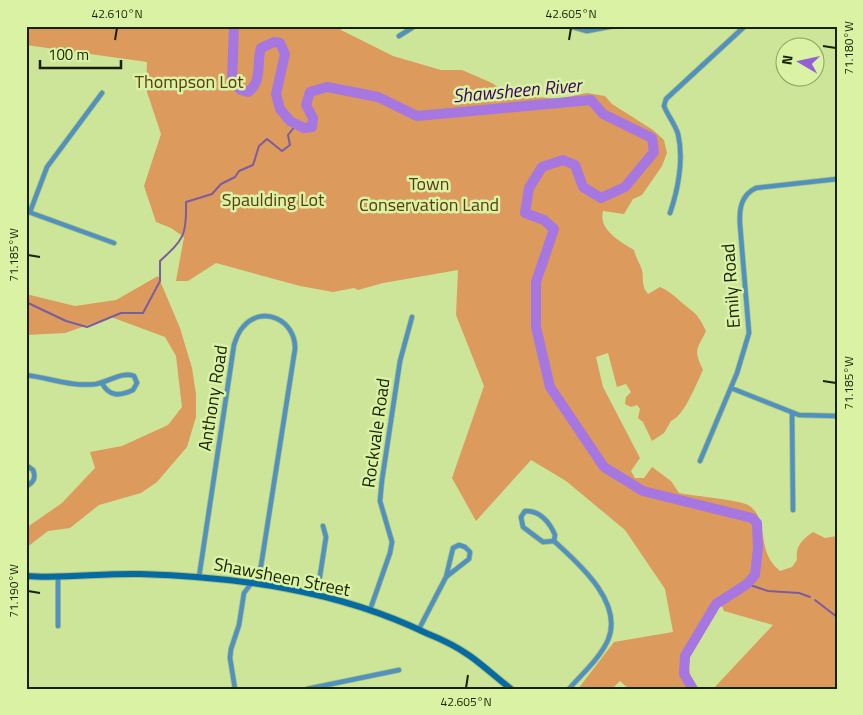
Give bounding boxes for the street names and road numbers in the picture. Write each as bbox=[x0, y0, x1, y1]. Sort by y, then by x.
street label: Emily Road bbox=[714, 243, 747, 329]
street label: Anthony Road bbox=[191, 343, 234, 453]
street label: Rockvale Road bbox=[354, 376, 397, 490]
street label: Shawsheen Street bbox=[212, 550, 353, 603]

